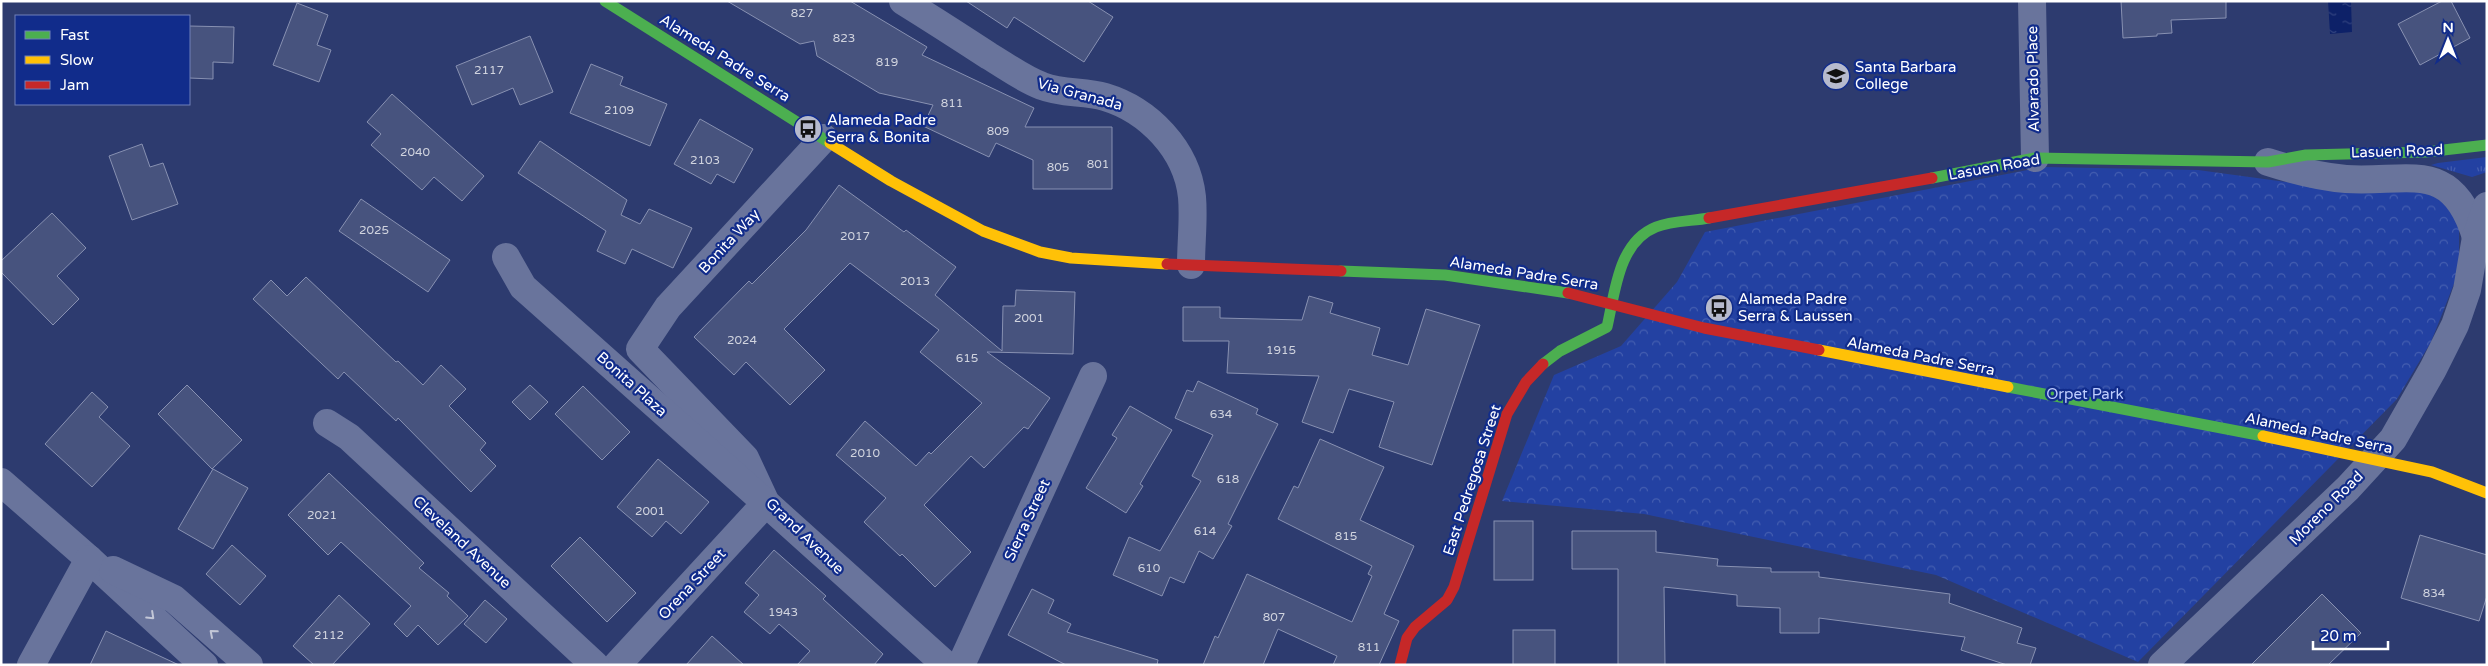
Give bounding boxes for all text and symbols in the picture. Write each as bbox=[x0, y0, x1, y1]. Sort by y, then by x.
house number: 827 bbox=[791, 6, 813, 20]
street label: Alameda Padre Serra bbox=[656, 10, 794, 106]
legend bbox=[15, 15, 190, 105]
north arrow bbox=[2423, 15, 2473, 65]
text: N bbox=[2442, 19, 2454, 36]
text: Fast bbox=[60, 26, 90, 44]
street label: Alvarado Place bbox=[2023, 26, 2043, 132]
house number: 823 bbox=[833, 31, 855, 45]
text: Slow bbox=[60, 51, 94, 69]
house number: 819 bbox=[876, 55, 898, 69]
place label: Santa Barbara College bbox=[1855, 58, 1956, 93]
school or university icon: Santa Barbara College bbox=[1821, 61, 1851, 91]
house number: 2117 bbox=[474, 63, 504, 77]
street label: Via Granada bbox=[1035, 74, 1125, 114]
text: Jam bbox=[60, 76, 89, 94]
house number: 811 bbox=[941, 96, 963, 110]
house number: 2109 bbox=[604, 103, 634, 117]
place label: Alameda Padre Serra & Bonita bbox=[827, 111, 936, 146]
bus stop icon: Alameda Padre Serra & Bonita bbox=[793, 114, 823, 144]
house number: 809 bbox=[987, 124, 1009, 138]
street label: Lasuen Road bbox=[2350, 140, 2444, 162]
house number: 2040 bbox=[400, 145, 431, 159]
street label: Lasuen Road bbox=[1947, 150, 2041, 184]
house number: 2103 bbox=[690, 153, 720, 167]
house number: 801 bbox=[1087, 157, 1109, 171]
house number: 805 bbox=[1047, 160, 1069, 174]
street label: Bonita Way bbox=[695, 205, 763, 277]
house number: 2025 bbox=[359, 223, 389, 237]
house number: 2017 bbox=[840, 229, 870, 243]
street label: Alameda Padre Serra bbox=[1448, 252, 1600, 294]
house number: 2013 bbox=[900, 274, 930, 288]
place label: Alameda Padre Serra & Laussen bbox=[1738, 290, 1853, 325]
bus stop icon: Alameda Padre Serra & Laussen bbox=[1704, 293, 1734, 323]
house number: 2001 bbox=[1014, 311, 1044, 325]
house number: 2024 bbox=[727, 333, 758, 347]
street label: Alameda Padre Serra bbox=[1845, 333, 1997, 379]
house number: 1915 bbox=[1266, 343, 1296, 357]
street label: Bonita Plaza bbox=[593, 348, 671, 420]
house number: 615 bbox=[956, 351, 978, 365]
park label: Orpet Park bbox=[2046, 385, 2124, 403]
street label: East Pedregosa Street bbox=[1439, 402, 1505, 558]
house number: 634 bbox=[1210, 407, 1233, 421]
street label: Alameda Padre Serra bbox=[2244, 409, 2394, 457]
house number: 2010 bbox=[850, 446, 881, 460]
street label: Moreno Road bbox=[2285, 467, 2367, 549]
house number: 618 bbox=[1217, 472, 1239, 486]
street label: Sierra Street bbox=[1000, 476, 1054, 564]
street label: Cleveland Avenue bbox=[409, 492, 515, 592]
street label: Grand Avenue bbox=[762, 494, 848, 578]
house number: 2001 bbox=[635, 504, 665, 518]
house number: 2021 bbox=[307, 508, 337, 522]
house number: 614 bbox=[1194, 524, 1217, 538]
house number: 815 bbox=[1335, 529, 1357, 543]
street label: Orena Street bbox=[655, 545, 730, 623]
house number: 610 bbox=[1138, 561, 1161, 575]
house number: 834 bbox=[2423, 586, 2446, 600]
house number: 1943 bbox=[768, 605, 798, 619]
one-way arrow bbox=[145, 610, 154, 619]
house number: 807 bbox=[1263, 610, 1285, 624]
scale bar bbox=[2313, 618, 2388, 650]
text: 20 m bbox=[2320, 627, 2357, 645]
house number: 2112 bbox=[314, 628, 344, 642]
one-way arrow bbox=[209, 629, 218, 638]
house number: 811 bbox=[1358, 640, 1380, 654]

